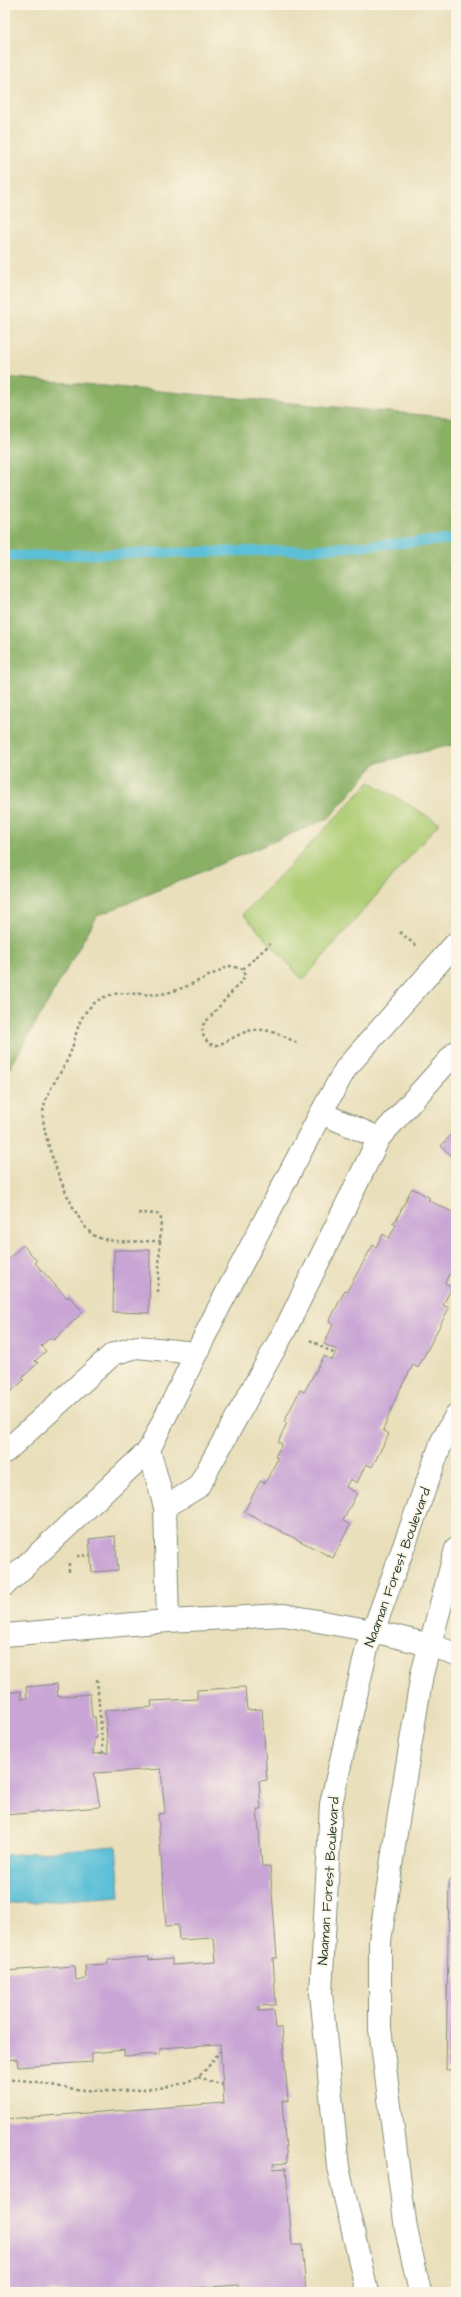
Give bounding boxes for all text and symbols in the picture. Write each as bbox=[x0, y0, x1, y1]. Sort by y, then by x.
street label: Naaman Forest Boulevard bbox=[360, 1485, 436, 1650]
street label: Naaman Forest Boulevard bbox=[313, 1796, 345, 1966]

